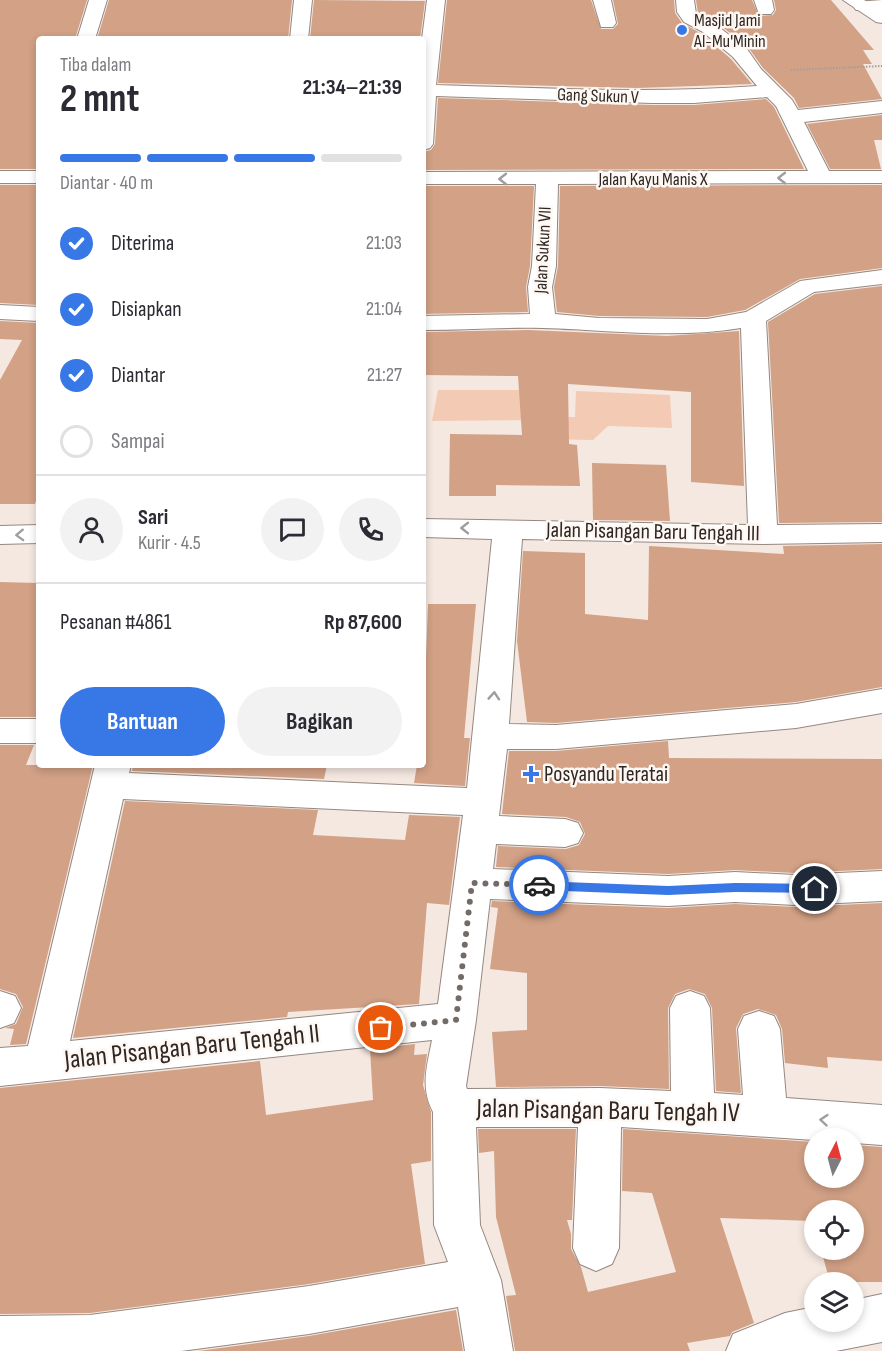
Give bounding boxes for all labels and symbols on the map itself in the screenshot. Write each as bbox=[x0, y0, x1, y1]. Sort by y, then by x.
place label: Masjid Jami Al-Mu'Minin bbox=[693, 10, 766, 52]
marker: Masjid Jami Al-Mu'Minin bbox=[675, 23, 689, 37]
street label: Gang Sukun V bbox=[557, 84, 639, 108]
street label: Jalan Kayu Manis X bbox=[597, 169, 708, 190]
one-way arrow bbox=[777, 172, 786, 184]
one-way arrow bbox=[498, 173, 507, 185]
street label: Jalan Sukun VII bbox=[530, 206, 556, 295]
street label: Jalan Pisangan Baru Tengah III bbox=[545, 517, 760, 547]
one-way arrow bbox=[461, 522, 470, 534]
one-way arrow bbox=[15, 528, 24, 541]
one-way arrow bbox=[487, 692, 500, 701]
place label: Posyandu Teratai bbox=[544, 761, 668, 788]
marker: Posyandu Teratai bbox=[522, 765, 540, 783]
courier bbox=[509, 855, 569, 915]
pin bbox=[789, 863, 840, 914]
pin bbox=[355, 1002, 406, 1053]
street label: Jalan Pisangan Baru Tengah II bbox=[62, 1018, 321, 1076]
street label: Jalan Pisangan Baru Tengah IV bbox=[475, 1093, 740, 1129]
one-way arrow bbox=[819, 1114, 828, 1127]
north arrow bbox=[804, 1128, 864, 1188]

